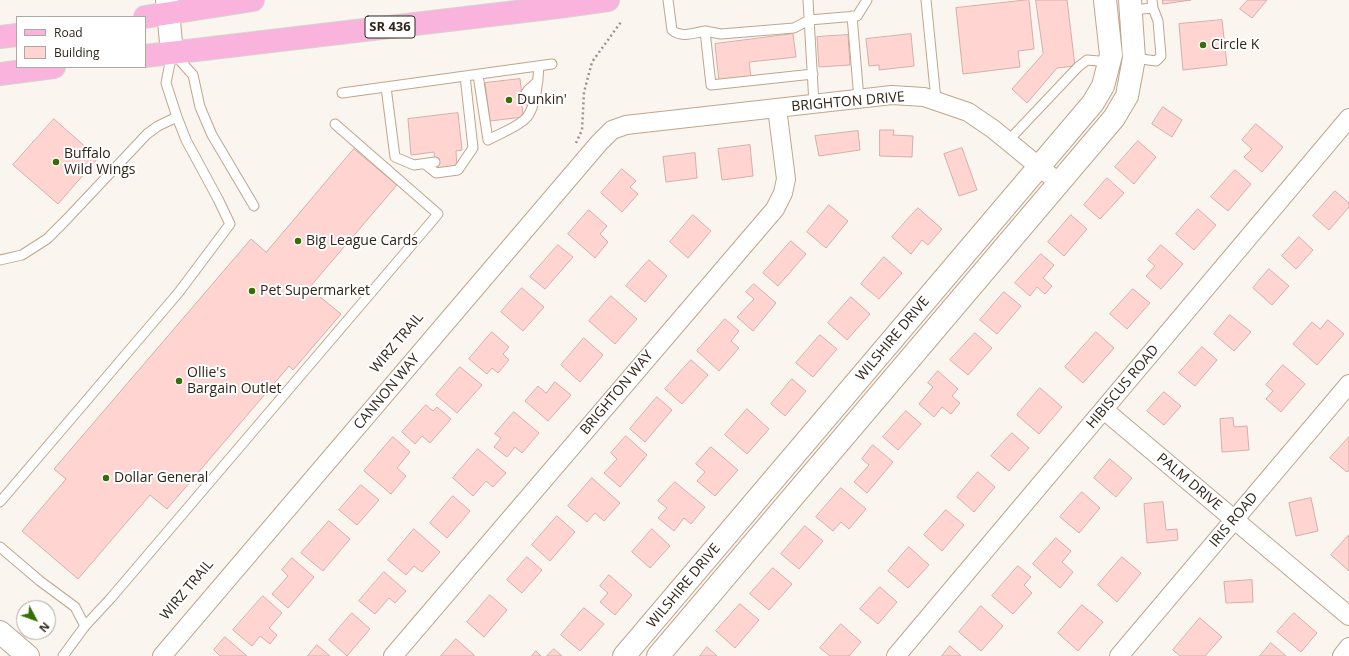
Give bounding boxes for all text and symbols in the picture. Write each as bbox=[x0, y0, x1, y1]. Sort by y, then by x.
legend bbox=[16, 16, 146, 68]
road number: SR 436 bbox=[365, 16, 415, 38]
text: Road bbox=[54, 24, 83, 41]
place label: Circle K bbox=[1211, 37, 1259, 53]
marker: Circle K bbox=[1198, 40, 1208, 50]
text: Building bbox=[54, 44, 99, 61]
street label: BRIGHTON DRIVE bbox=[791, 89, 905, 115]
place label: Dunkin' bbox=[517, 92, 567, 108]
marker: Dunkin' bbox=[504, 95, 514, 105]
place label: Buffalo Wild Wings bbox=[64, 146, 136, 178]
marker: Buffalo Wild Wings bbox=[51, 157, 61, 167]
place label: Big League Cards bbox=[306, 233, 418, 249]
marker: Big League Cards bbox=[293, 236, 303, 246]
place label: Pet Supermarket bbox=[260, 283, 370, 299]
marker: Pet Supermarket bbox=[247, 286, 257, 296]
street label: WILSHIRE DRIVE bbox=[853, 293, 933, 385]
street label: WIRZ TRAIL bbox=[367, 309, 427, 377]
street label: HIBISCUS ROAD bbox=[1083, 342, 1163, 432]
street label: BRIGHTON WAY bbox=[577, 348, 657, 438]
street label: CANNON WAY bbox=[351, 351, 423, 433]
place label: Ollie's Bargain Outlet bbox=[187, 365, 282, 398]
marker: Ollie's Bargain Outlet bbox=[174, 376, 184, 386]
street label: PALM DRIVE bbox=[1153, 450, 1225, 514]
place label: Dollar General bbox=[114, 470, 208, 486]
marker: Dollar General bbox=[101, 473, 111, 483]
street label: IRIS ROAD bbox=[1206, 489, 1262, 551]
street label: WILSHIRE DRIVE bbox=[644, 540, 724, 632]
street label: WIRZ TRAIL bbox=[157, 556, 217, 624]
north arrow bbox=[16, 600, 56, 640]
text: N bbox=[36, 619, 53, 636]

